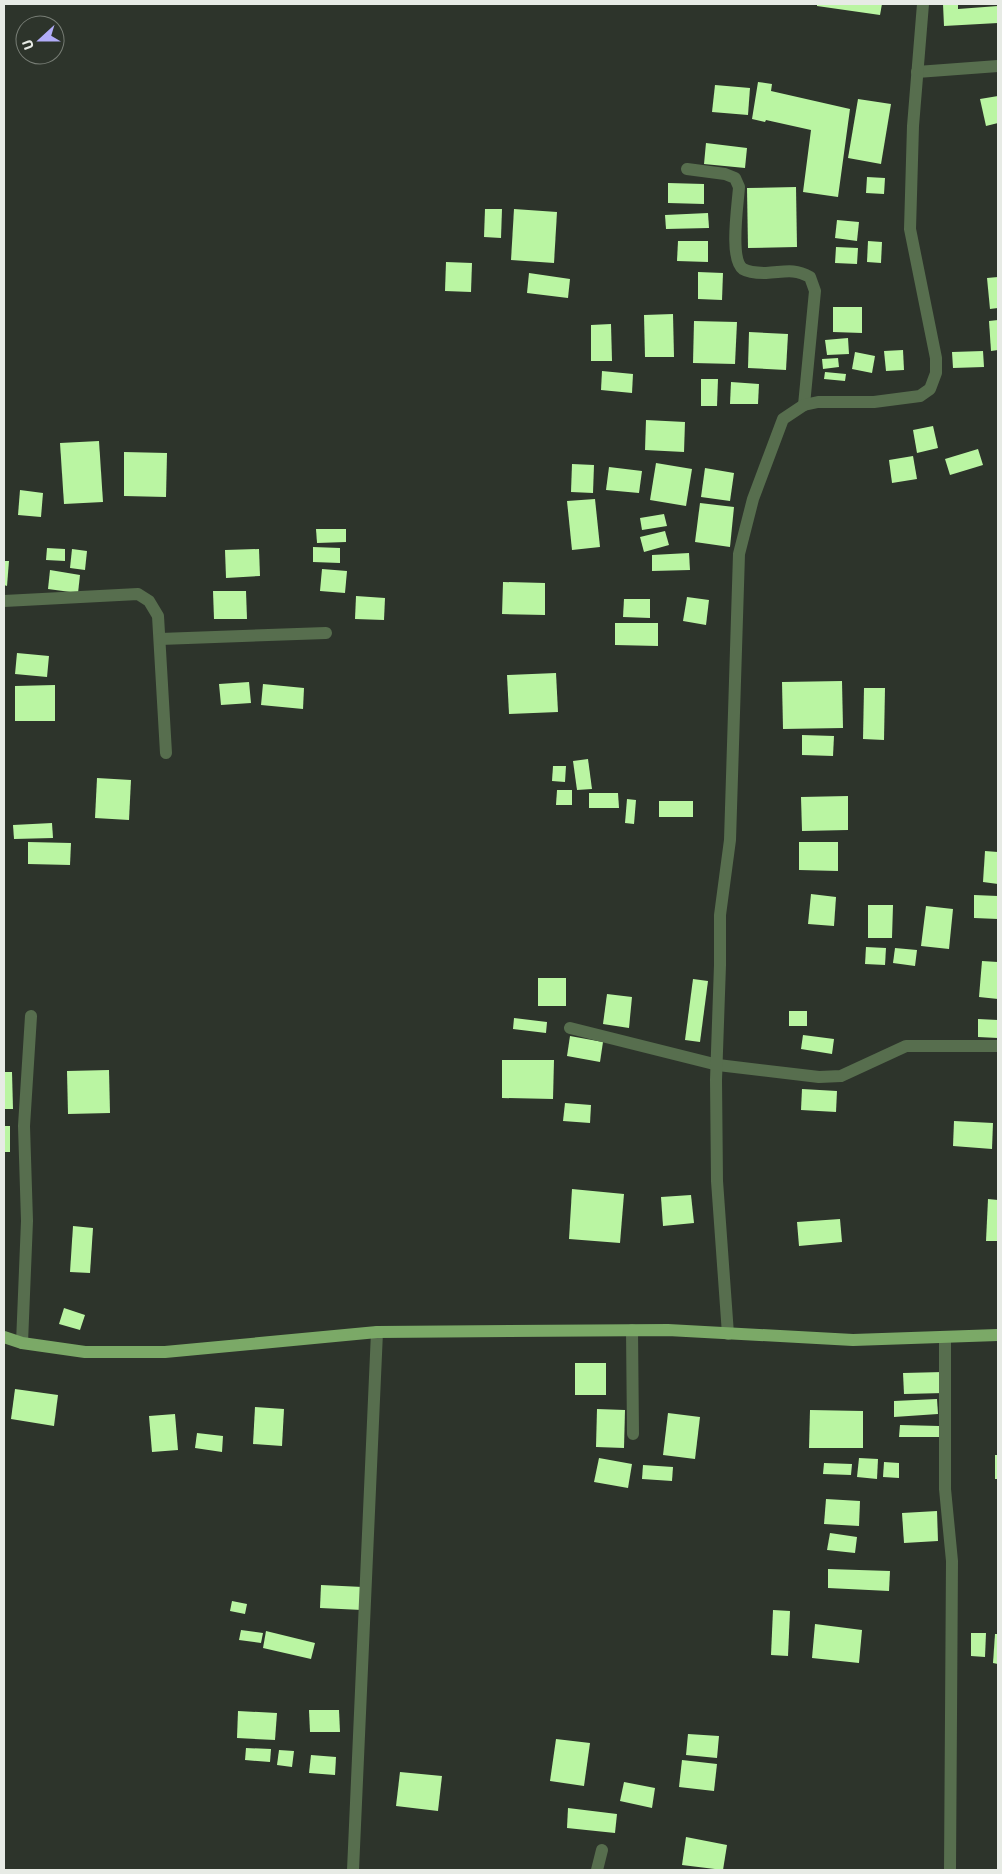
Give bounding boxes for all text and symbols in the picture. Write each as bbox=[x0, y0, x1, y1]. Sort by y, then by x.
north arrow bbox=[15, 15, 65, 65]
text: U bbox=[18, 37, 38, 52]

